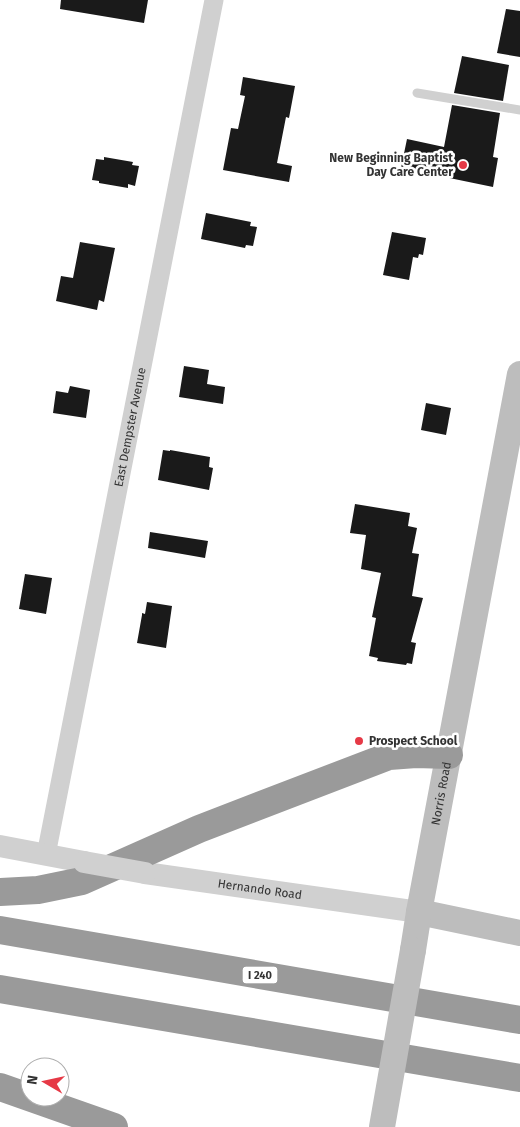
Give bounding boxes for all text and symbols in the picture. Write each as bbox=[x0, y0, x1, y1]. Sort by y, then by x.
place label: New Beginning Baptist Day Care Center bbox=[329, 151, 453, 179]
marker: New Beginning Baptist Day Care Center bbox=[457, 159, 469, 171]
street label: East Dempster Avenue bbox=[111, 366, 149, 488]
place label: Prospect School bbox=[369, 734, 458, 748]
marker: Prospect School bbox=[353, 735, 365, 747]
street label: Norris Road bbox=[428, 761, 454, 826]
street label: Hernando Road bbox=[217, 876, 303, 902]
road number: I 240 bbox=[242, 966, 278, 984]
north arrow bbox=[20, 1057, 70, 1107]
text: N bbox=[24, 1074, 42, 1086]

